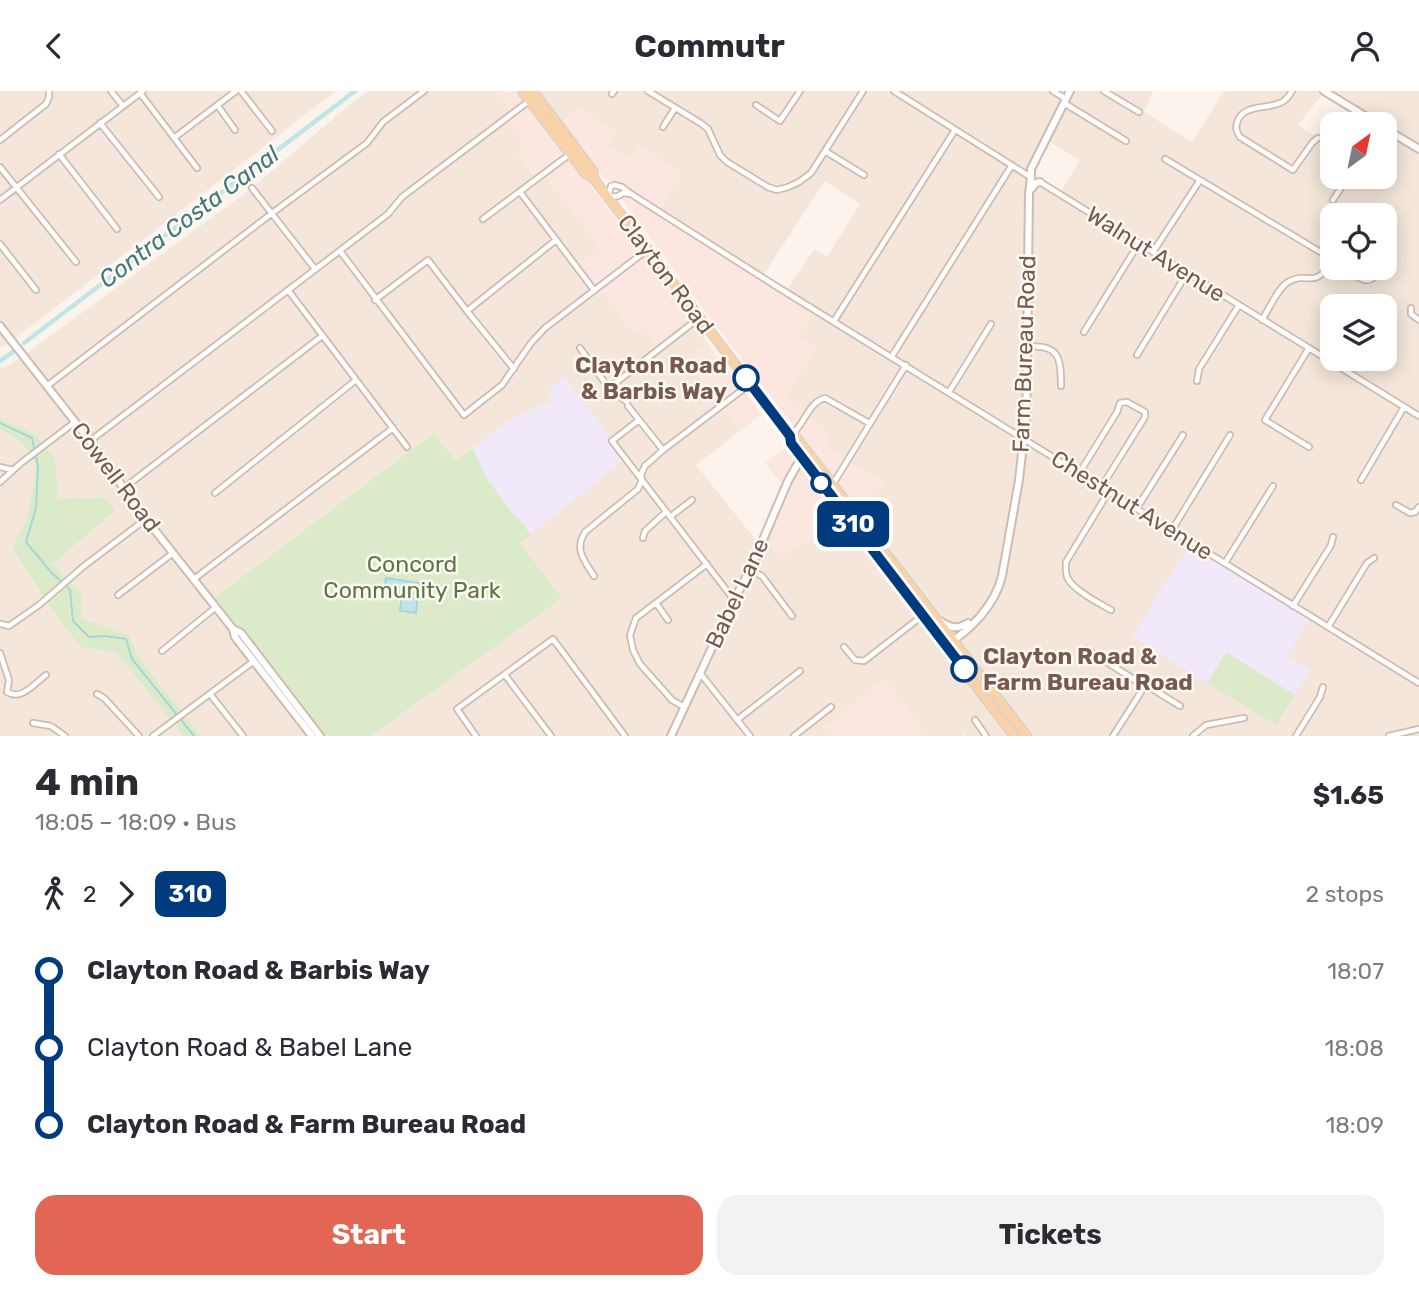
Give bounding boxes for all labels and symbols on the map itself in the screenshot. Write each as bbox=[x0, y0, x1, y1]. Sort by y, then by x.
north arrow bbox=[1320, 112, 1396, 189]
water label: Contra Costa Canal bbox=[93, 139, 285, 294]
street label: Walnut Avenue bbox=[1081, 200, 1231, 308]
street label: Clayton Road bbox=[612, 209, 720, 339]
street label: Farm Bureau Road bbox=[1007, 255, 1041, 453]
place label: Clayton Road & Barbis Way bbox=[575, 351, 727, 405]
marker: Clayton Road & Barbis Way bbox=[733, 365, 759, 391]
street label: Cowell Road bbox=[66, 416, 166, 538]
street label: Chestnut Avenue bbox=[1046, 444, 1218, 566]
unlabelled marker bbox=[811, 473, 831, 493]
line badge: 310 bbox=[813, 501, 893, 547]
street label: Babel Lane bbox=[699, 533, 775, 653]
park label: Concord Community Park bbox=[323, 550, 501, 604]
place label: Clayton Road & Farm Bureau Road bbox=[983, 642, 1193, 696]
marker: Clayton Road & Farm Bureau Road bbox=[951, 656, 977, 682]

